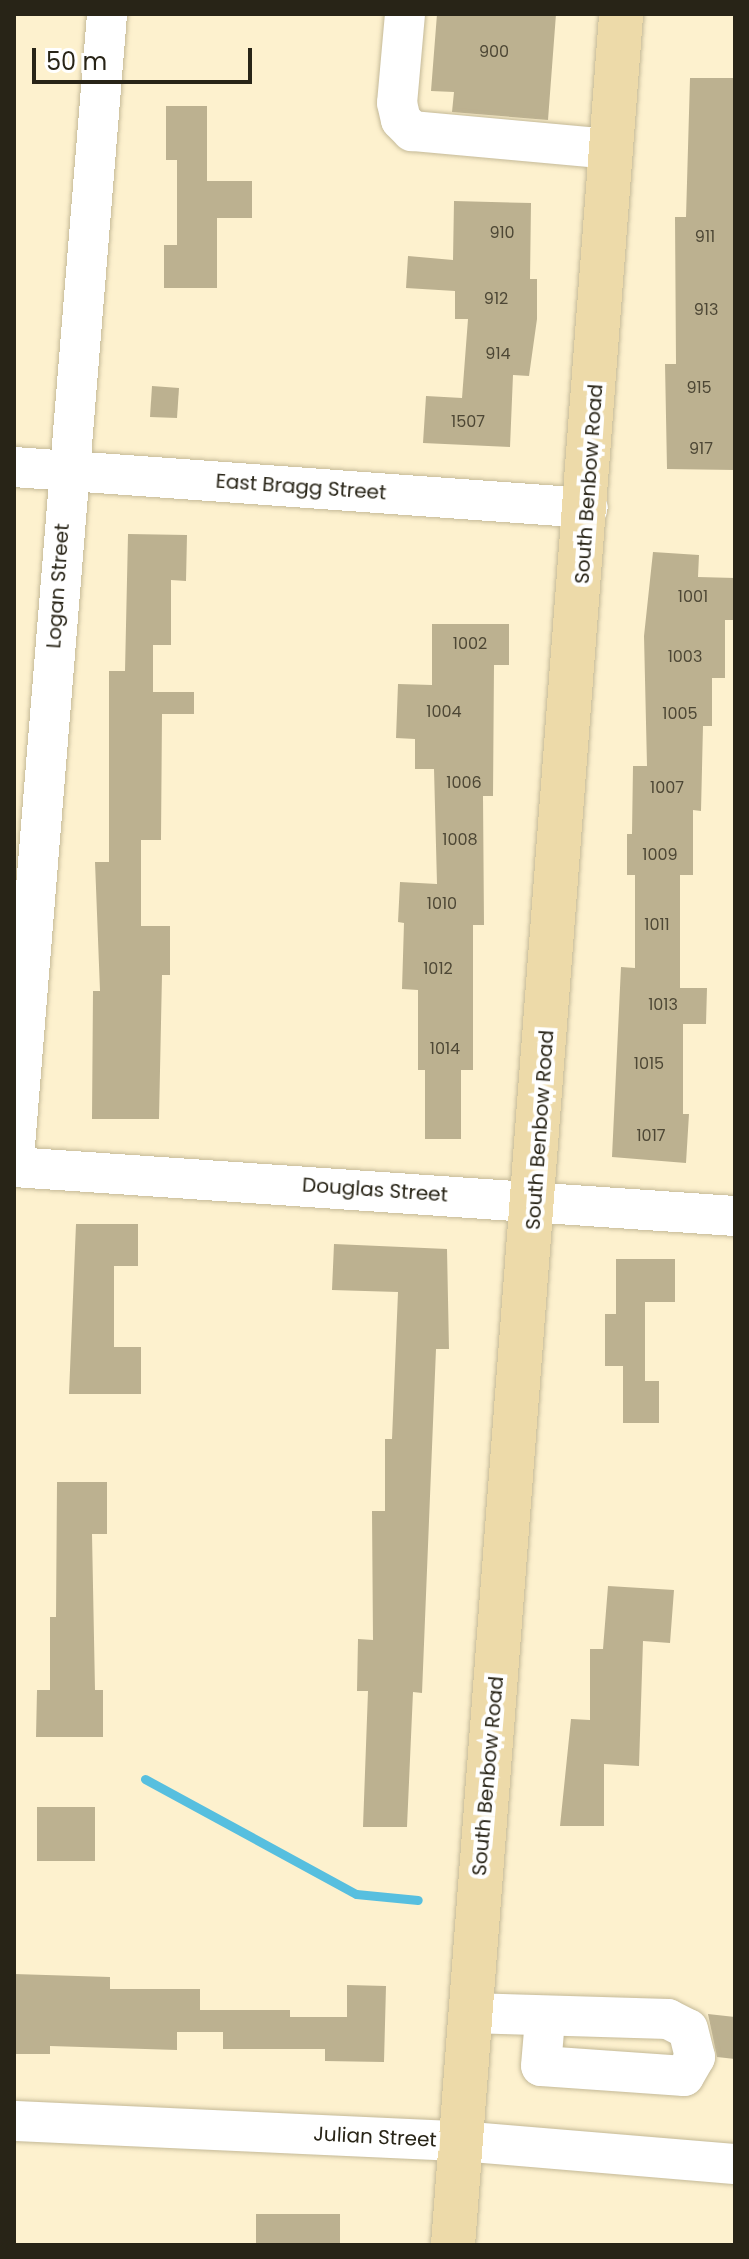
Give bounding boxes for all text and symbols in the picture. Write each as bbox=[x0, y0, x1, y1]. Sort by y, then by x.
scale bar bbox=[36, 32, 256, 82]
house number: 900 bbox=[479, 42, 509, 62]
text: 50 m bbox=[46, 45, 107, 78]
house number: 910 bbox=[489, 223, 515, 243]
house number: 911 bbox=[695, 227, 715, 247]
house number: 912 bbox=[484, 289, 508, 309]
house number: 913 bbox=[694, 300, 718, 320]
house number: 914 bbox=[485, 344, 511, 364]
house number: 915 bbox=[686, 378, 712, 398]
street label: South Benbow Road bbox=[570, 383, 608, 585]
house number: 1507 bbox=[451, 412, 485, 432]
house number: 917 bbox=[689, 439, 713, 459]
street label: East Bragg Street bbox=[215, 469, 387, 505]
street label: Logan Street bbox=[42, 523, 74, 649]
house number: 1001 bbox=[678, 587, 708, 607]
house number: 1002 bbox=[453, 634, 487, 654]
house number: 1003 bbox=[668, 647, 702, 667]
house number: 1004 bbox=[426, 702, 462, 722]
house number: 1005 bbox=[662, 704, 698, 724]
house number: 1006 bbox=[446, 773, 482, 793]
house number: 1007 bbox=[650, 778, 684, 798]
house number: 1008 bbox=[442, 830, 478, 850]
house number: 1009 bbox=[642, 845, 678, 865]
house number: 1010 bbox=[427, 894, 457, 914]
house number: 1011 bbox=[644, 915, 670, 935]
house number: 1012 bbox=[423, 959, 453, 979]
house number: 1013 bbox=[648, 995, 678, 1015]
street label: South Benbow Road bbox=[521, 1029, 559, 1231]
house number: 1014 bbox=[430, 1039, 460, 1059]
house number: 1015 bbox=[634, 1054, 664, 1074]
house number: 1017 bbox=[636, 1126, 666, 1146]
street label: Douglas Street bbox=[301, 1173, 449, 1207]
street label: South Benbow Road bbox=[467, 1675, 509, 1877]
street label: Julian Street bbox=[313, 2122, 437, 2152]

